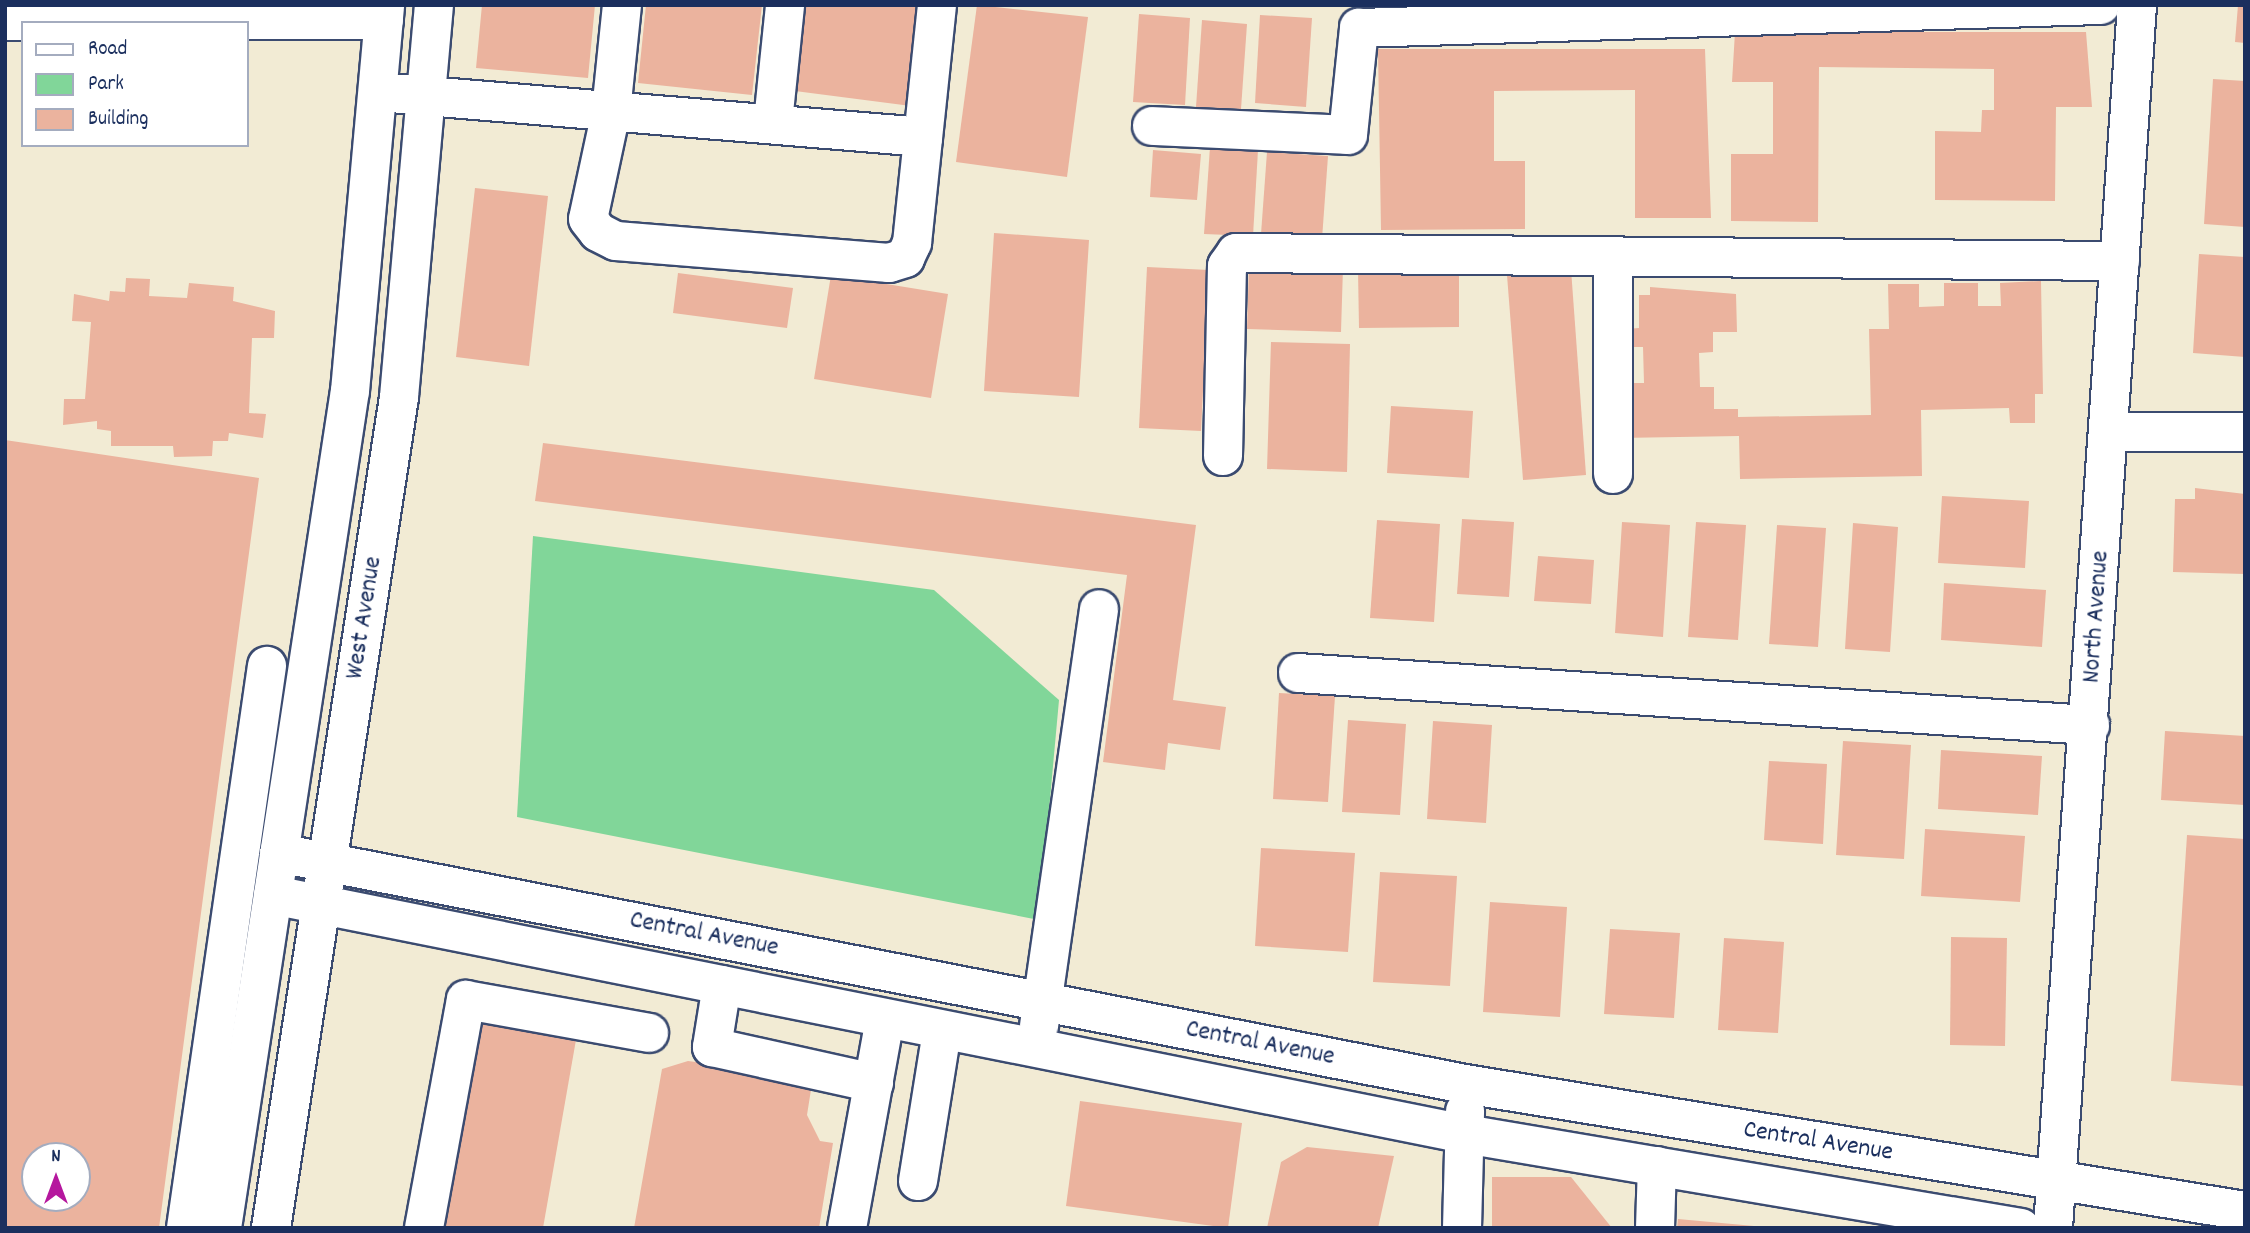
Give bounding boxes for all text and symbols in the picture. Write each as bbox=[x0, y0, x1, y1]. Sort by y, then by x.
legend bbox=[21, 21, 248, 147]
text: Road bbox=[88, 35, 127, 65]
text: Park bbox=[88, 70, 124, 100]
text: Building bbox=[88, 105, 148, 135]
street label: North Avenue bbox=[2077, 550, 2117, 684]
street label: West Avenue bbox=[340, 554, 390, 682]
street label: Central Avenue bbox=[627, 905, 781, 965]
street label: Central Avenue bbox=[1183, 1014, 1337, 1074]
street label: Central Avenue bbox=[1741, 1115, 1895, 1169]
north arrow bbox=[21, 1142, 91, 1212]
text: N bbox=[51, 1144, 61, 1171]

